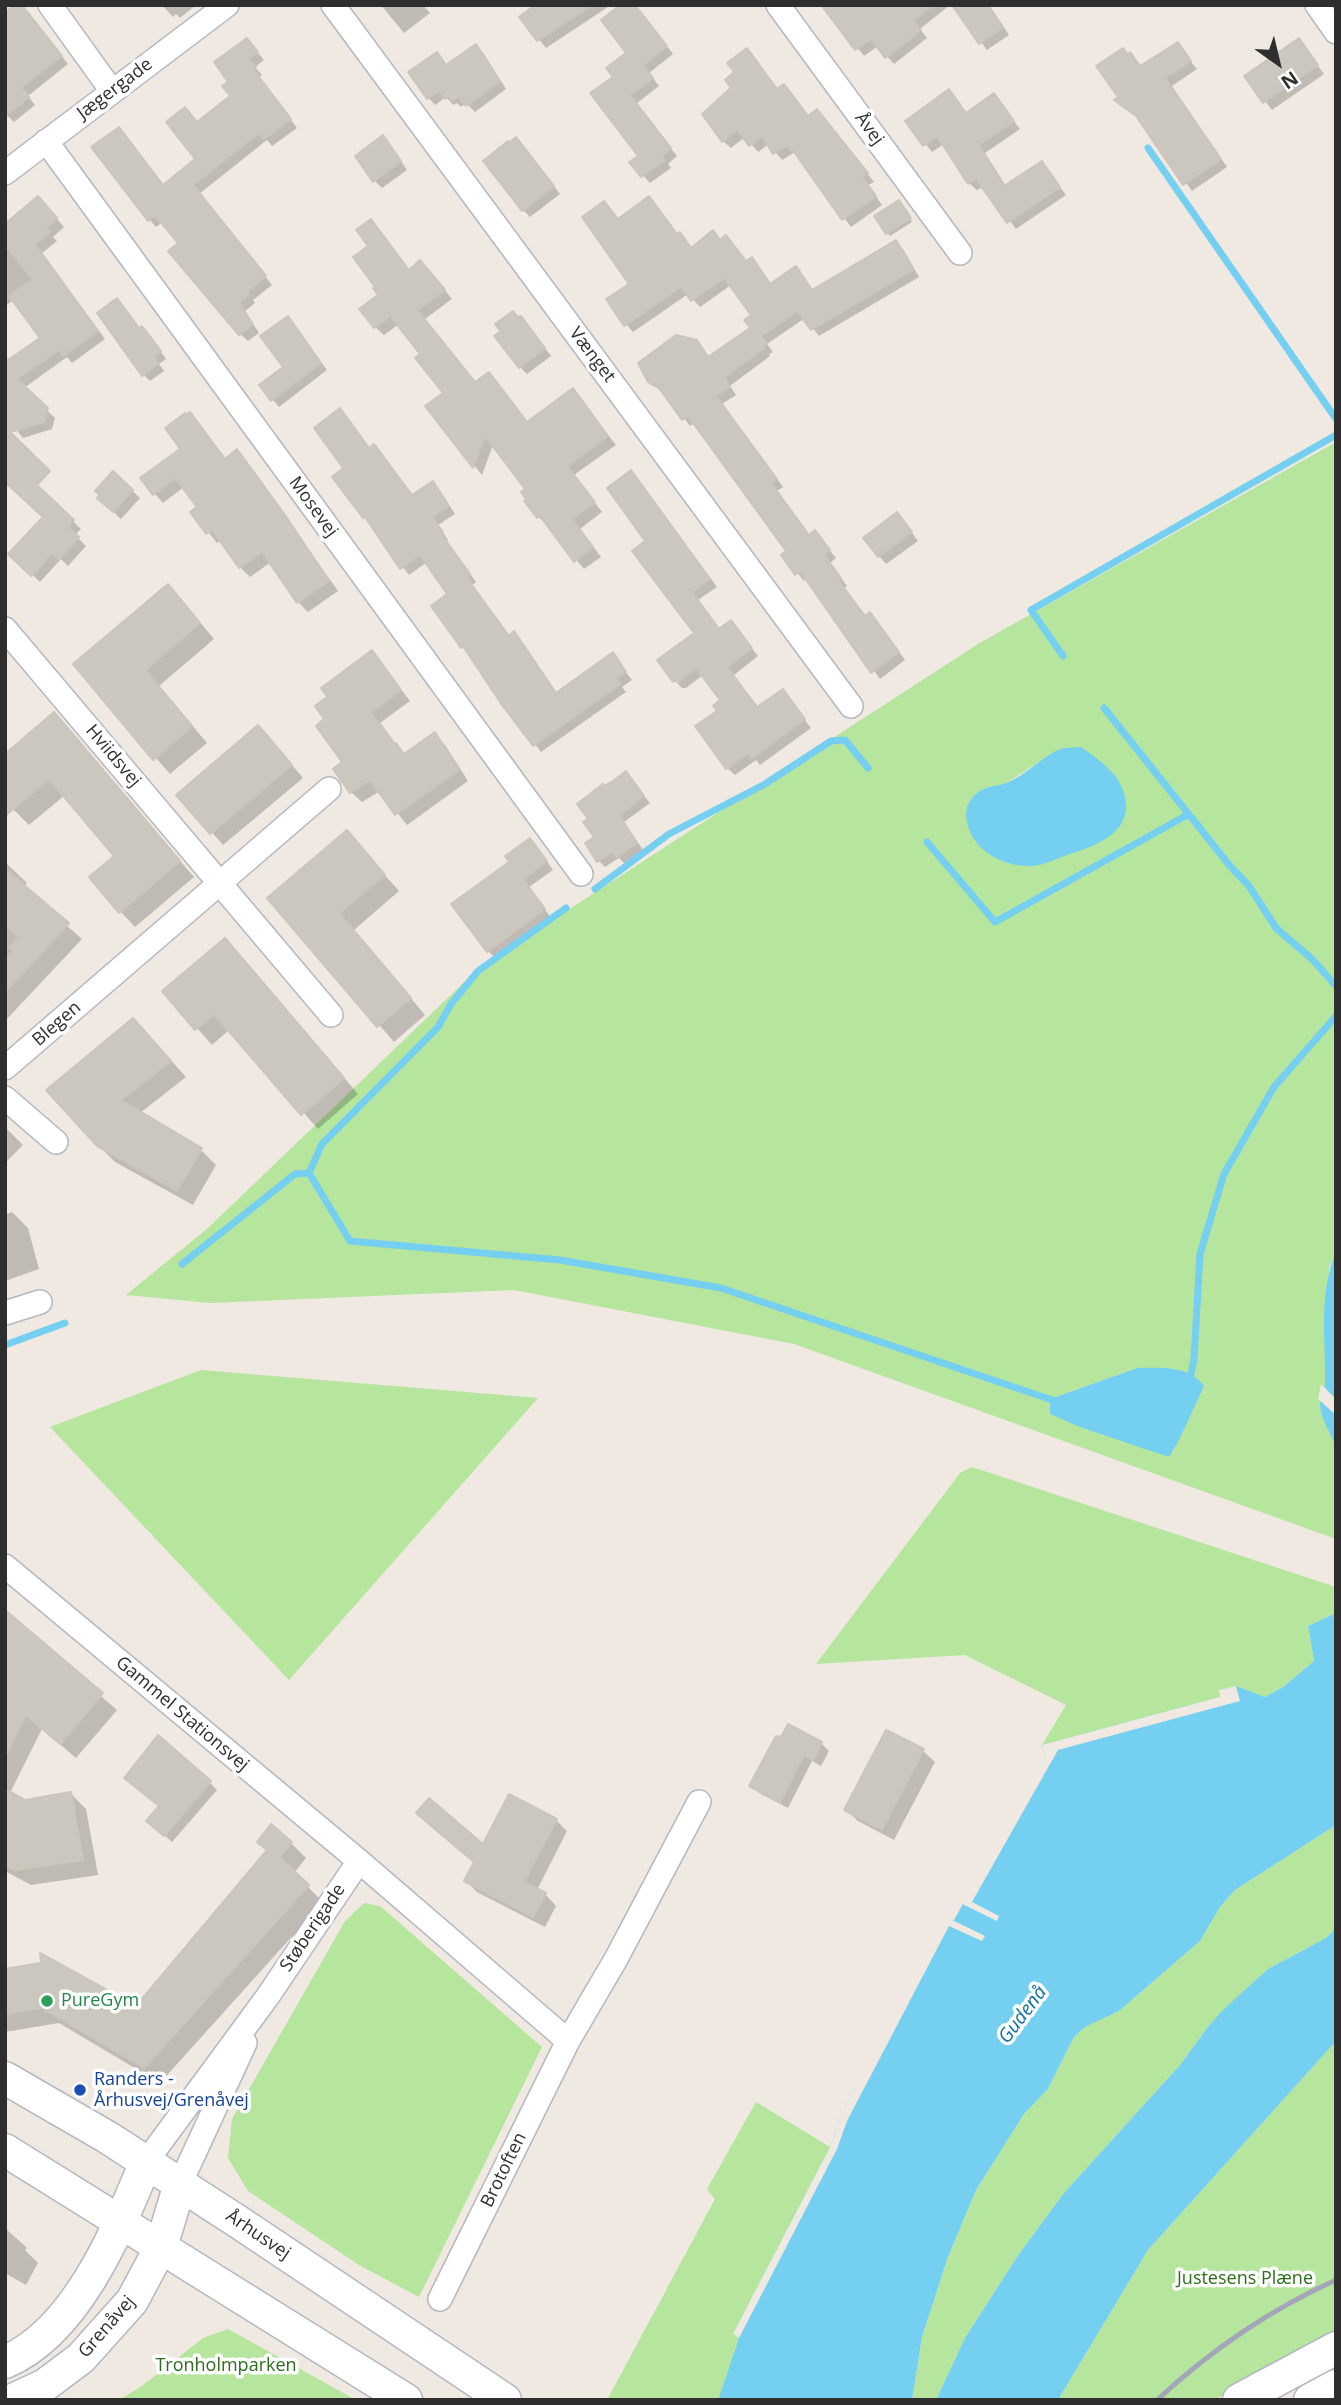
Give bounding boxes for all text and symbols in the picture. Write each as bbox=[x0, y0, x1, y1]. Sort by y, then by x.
north arrow bbox=[1243, 28, 1313, 98]
street label: Jægergade bbox=[73, 54, 157, 124]
text: N bbox=[1276, 65, 1303, 96]
street label: Åvej bbox=[850, 108, 888, 150]
street label: Vænget bbox=[564, 323, 620, 387]
street label: Mosevej bbox=[284, 473, 342, 541]
street label: Hviidsvej bbox=[81, 720, 145, 792]
street label: Blegen bbox=[28, 997, 86, 1051]
street label: Gammel Stationsvej bbox=[111, 1652, 253, 1776]
street label: Støberigade bbox=[276, 1880, 350, 1976]
water label: Gudenå bbox=[994, 1982, 1052, 2048]
place label: PureGym bbox=[61, 1990, 139, 2012]
marker: PureGym bbox=[39, 1993, 55, 2009]
place label: Randers - Århusvej/Grenåvej bbox=[94, 2069, 249, 2112]
marker: Randers - Århusvej/Grenåvej bbox=[72, 2082, 88, 2098]
street label: Brotoften bbox=[477, 2129, 531, 2211]
street label: Århusvej bbox=[222, 2206, 294, 2264]
park label: Justesens Plæne bbox=[1177, 2268, 1313, 2290]
street label: Grenåvej bbox=[74, 2292, 140, 2362]
park label: Tronholmparken bbox=[155, 2355, 297, 2377]

